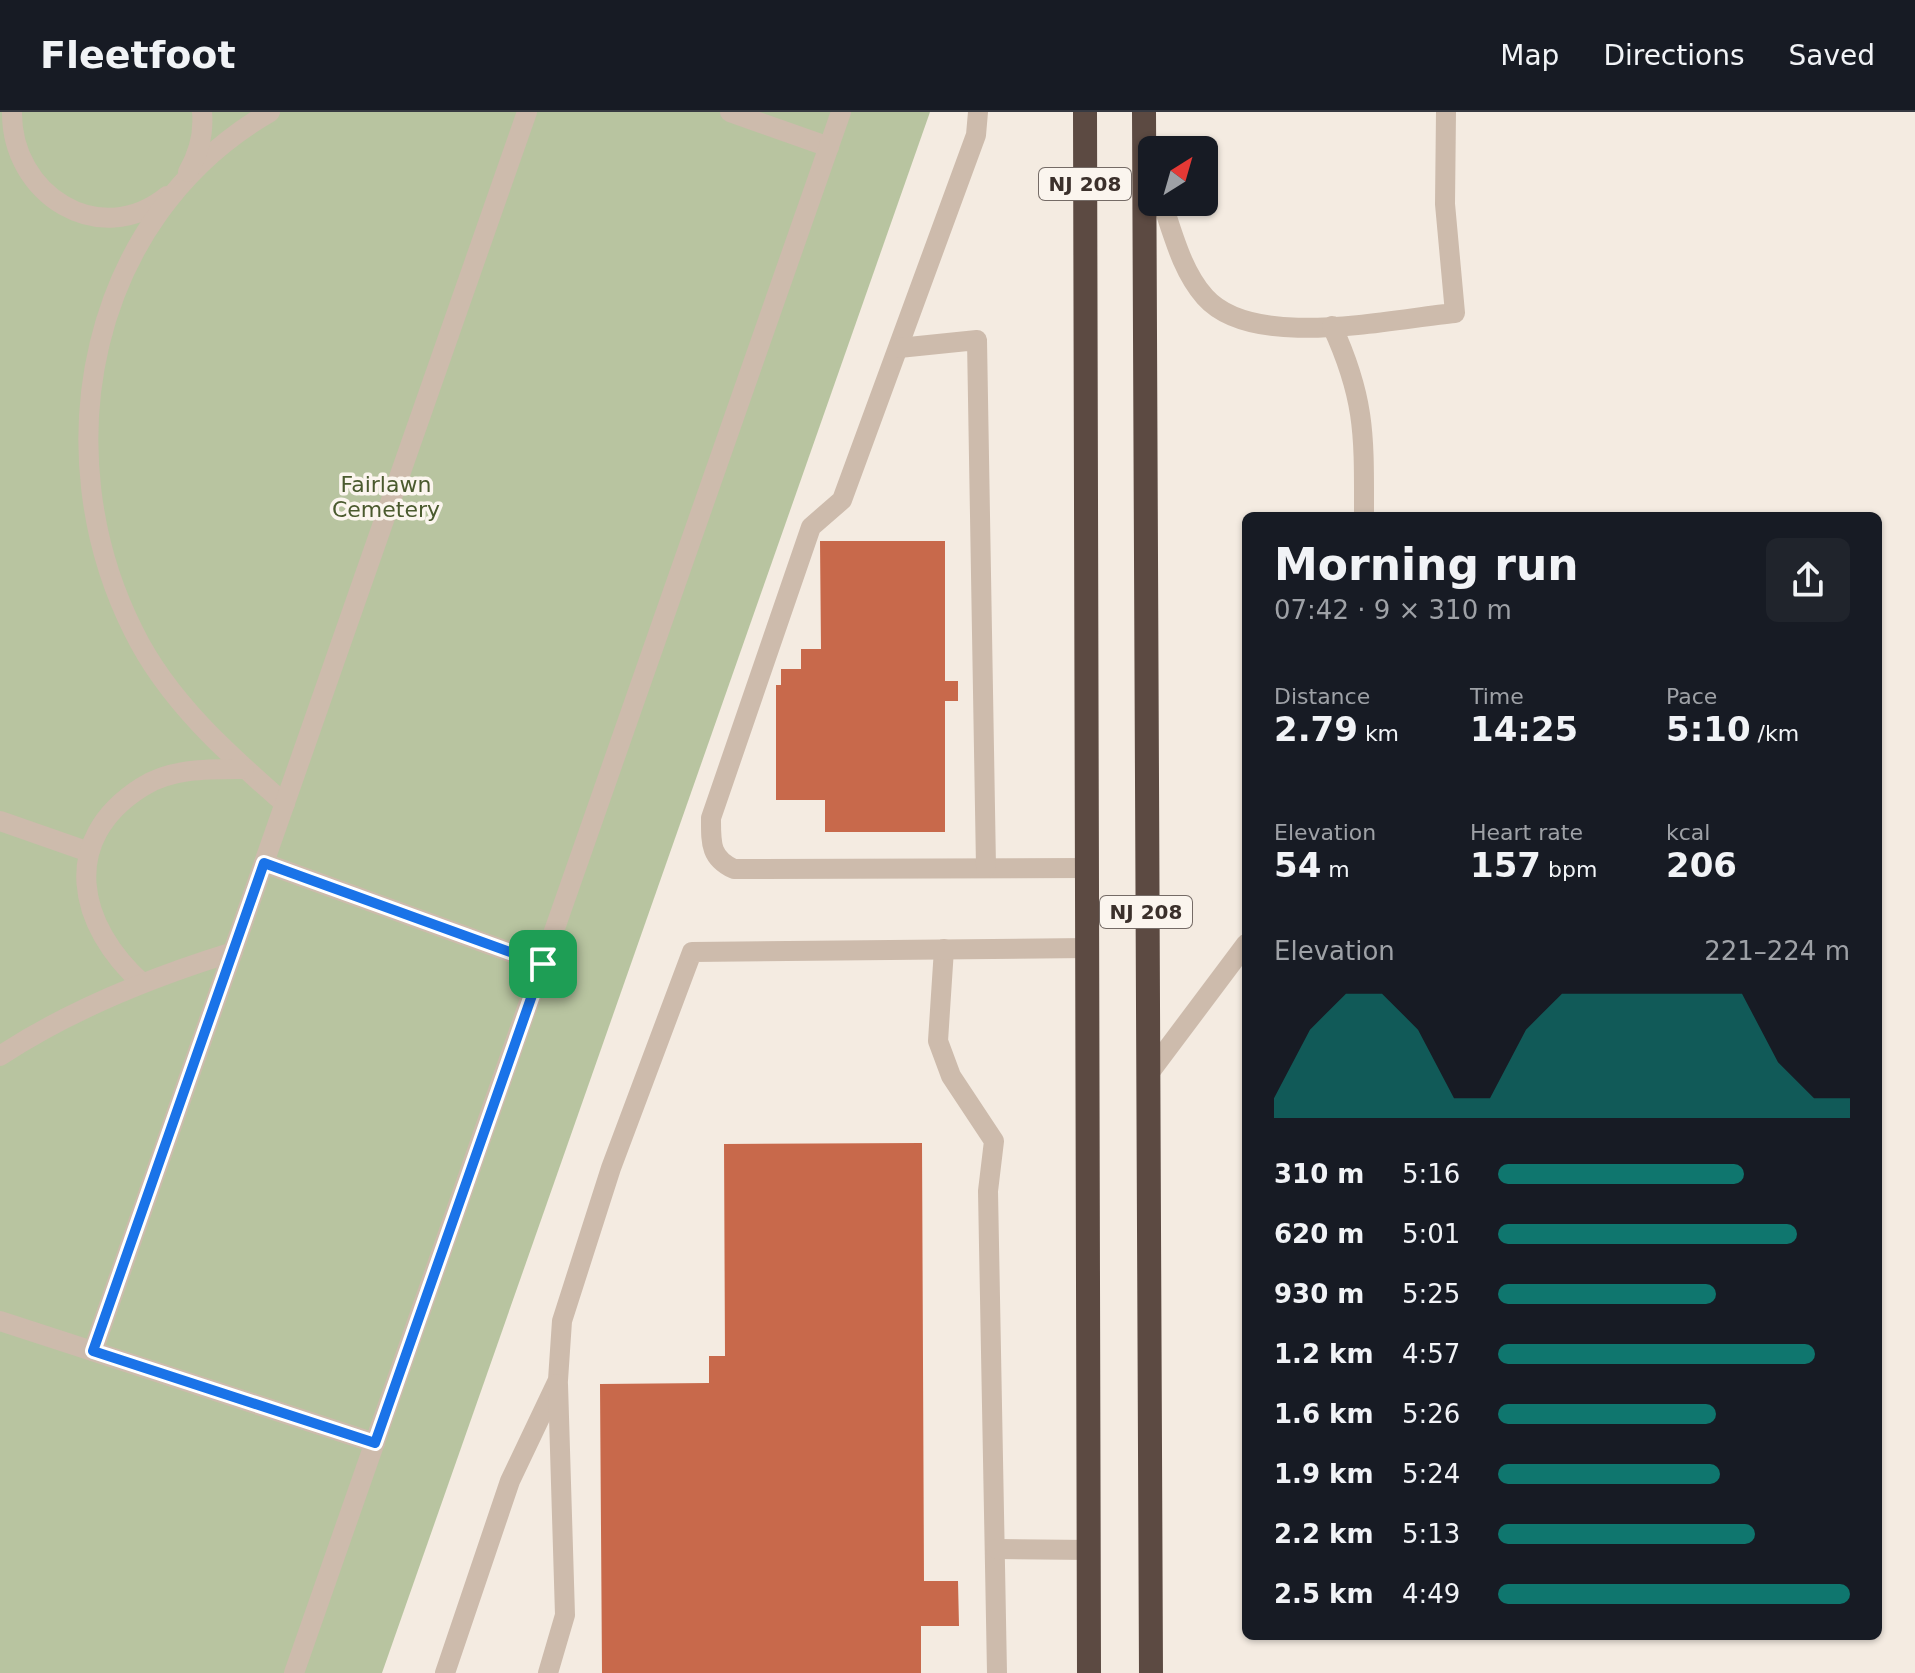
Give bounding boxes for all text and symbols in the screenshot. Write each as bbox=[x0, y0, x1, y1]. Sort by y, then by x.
text: Fleetfoot bbox=[40, 33, 236, 77]
text: Map bbox=[1500, 39, 1559, 72]
text: Directions bbox=[1603, 39, 1744, 72]
text: Saved bbox=[1788, 39, 1875, 72]
north arrow bbox=[1138, 136, 1218, 216]
map controls bbox=[1138, 136, 1218, 216]
road number: NJ 208 bbox=[1039, 168, 1131, 200]
park label: Fairlawn Cemetery bbox=[332, 472, 440, 522]
button: share bbox=[1766, 538, 1850, 622]
text: Morning run bbox=[1274, 539, 1579, 590]
text: 07:42 · 9 × 310 m bbox=[1274, 595, 1512, 625]
text: Distance bbox=[1274, 684, 1370, 709]
text: Time bbox=[1470, 684, 1524, 709]
text: Pace bbox=[1666, 684, 1717, 709]
text: 2.79 bbox=[1274, 709, 1358, 749]
text: 14:25 bbox=[1470, 709, 1578, 749]
text: 5:10 bbox=[1666, 709, 1751, 749]
text: km bbox=[1358, 721, 1399, 746]
text: /km bbox=[1751, 721, 1799, 746]
text: Elevation bbox=[1274, 820, 1376, 845]
text: Heart rate bbox=[1470, 820, 1583, 845]
text: kcal bbox=[1666, 820, 1710, 845]
text: 54 bbox=[1274, 845, 1321, 885]
text: 157 bbox=[1470, 845, 1541, 885]
text: 206 bbox=[1666, 845, 1737, 885]
text: m bbox=[1321, 857, 1350, 882]
text: bpm bbox=[1541, 857, 1597, 882]
road number: NJ 208 bbox=[1100, 896, 1192, 928]
pin bbox=[509, 930, 577, 998]
text: Elevation bbox=[1274, 936, 1395, 966]
text: 221–224 m bbox=[1704, 936, 1850, 966]
icon: arrive bbox=[521, 942, 565, 986]
text: 310 m bbox=[1274, 1159, 1364, 1189]
text: 5:16 bbox=[1402, 1159, 1460, 1189]
text: 620 m bbox=[1274, 1219, 1364, 1249]
text: 5:01 bbox=[1402, 1219, 1460, 1249]
text: 930 m bbox=[1274, 1279, 1364, 1309]
text: 5:25 bbox=[1402, 1279, 1460, 1309]
text: 1.2 km bbox=[1274, 1339, 1374, 1369]
text: 4:57 bbox=[1402, 1339, 1460, 1369]
text: 1.6 km bbox=[1274, 1399, 1374, 1429]
text: 5:26 bbox=[1402, 1399, 1460, 1429]
text: 1.9 km bbox=[1274, 1459, 1374, 1489]
text: 5:24 bbox=[1402, 1459, 1460, 1489]
text: 2.2 km bbox=[1274, 1519, 1374, 1549]
text: 5:13 bbox=[1402, 1519, 1460, 1549]
text: 2.5 km bbox=[1274, 1579, 1374, 1609]
text: 4:49 bbox=[1402, 1579, 1460, 1609]

